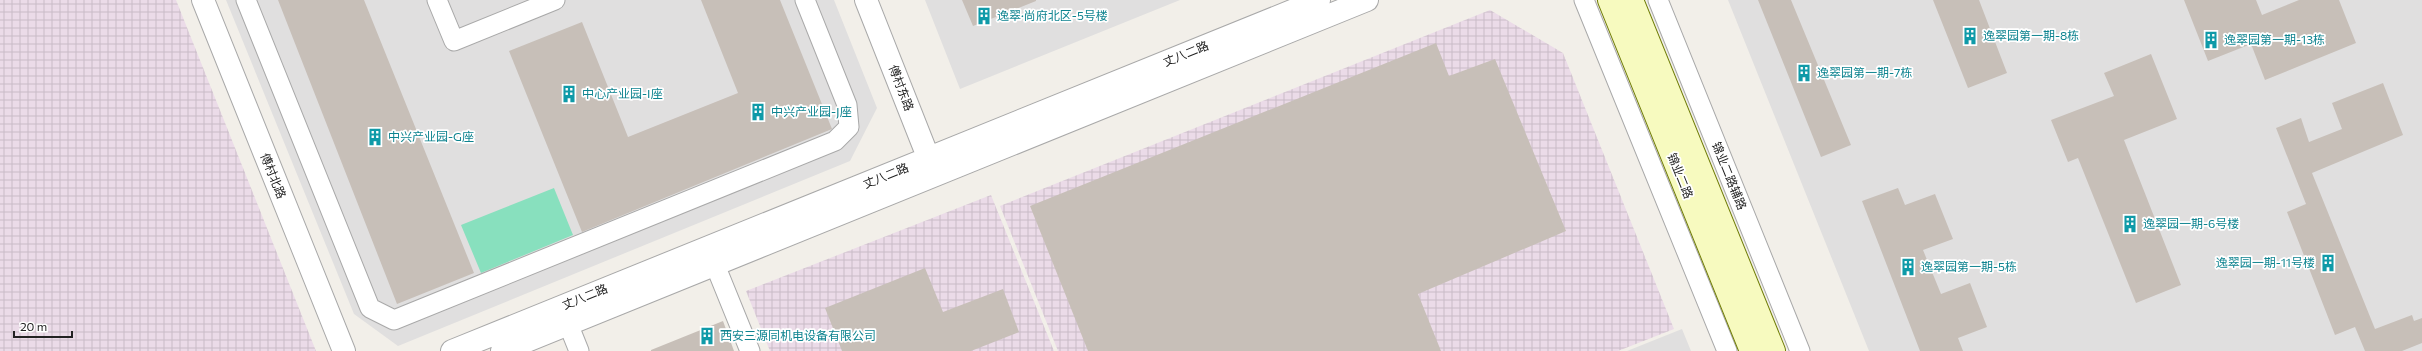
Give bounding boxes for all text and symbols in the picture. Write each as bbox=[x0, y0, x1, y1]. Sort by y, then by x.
building icon: 逸翠·尚府北区-5号楼 bbox=[974, 6, 994, 26]
place label: 逸翠·尚府北区-5号楼 bbox=[997, 8, 1108, 22]
building icon: 逸翠园第一期-8栋 bbox=[1960, 26, 1980, 46]
place label: 逸翠园第一期-8栋 bbox=[1983, 28, 2079, 42]
building icon: 逸翠园第一期-13栋 bbox=[2201, 30, 2221, 50]
place label: 逸翠园第一期-13栋 bbox=[2224, 32, 2325, 46]
street label: 丈八二路 bbox=[1161, 38, 1211, 69]
street label: 傅村东路 bbox=[887, 63, 917, 113]
building icon: 逸翠园第一期-7栋 bbox=[1794, 63, 1814, 83]
place label: 逸翠园第一期-7栋 bbox=[1817, 65, 1912, 79]
building icon: 中心产业园-I座 bbox=[559, 84, 579, 104]
place label: 中心产业园-I座 bbox=[582, 86, 662, 100]
building icon: 中兴产业园-J座 bbox=[748, 102, 768, 122]
place label: 中兴产业园-J座 bbox=[771, 104, 852, 119]
building icon: 中兴产业园-G座 bbox=[365, 127, 385, 147]
place label: 中兴产业园-G座 bbox=[388, 129, 474, 143]
street label: 锦业二路辅路 bbox=[1710, 140, 1750, 212]
street label: 傅村北路 bbox=[258, 151, 289, 201]
street label: 锦业二路 bbox=[1665, 151, 1696, 201]
street label: 丈八二路 bbox=[861, 160, 911, 191]
building icon: 逸翠园一期-6号楼 bbox=[2120, 214, 2140, 234]
place label: 逸翠园一期-6号楼 bbox=[2143, 216, 2239, 230]
building icon: 逸翠园一期-11号楼 bbox=[2318, 253, 2338, 273]
place label: 逸翠园一期-11号楼 bbox=[2216, 255, 2315, 269]
building icon: 逸翠园第一期-5栋 bbox=[1898, 257, 1918, 277]
place label: 逸翠园第一期-5栋 bbox=[1921, 259, 2017, 273]
street label: 丈八二路 bbox=[560, 281, 610, 312]
scale bar bbox=[14, 313, 72, 339]
text: 20 m bbox=[20, 319, 47, 333]
building icon: 西安三源同机电设备有限公司 bbox=[697, 326, 717, 346]
place label: 西安三源同机电设备有限公司 bbox=[720, 328, 876, 342]

